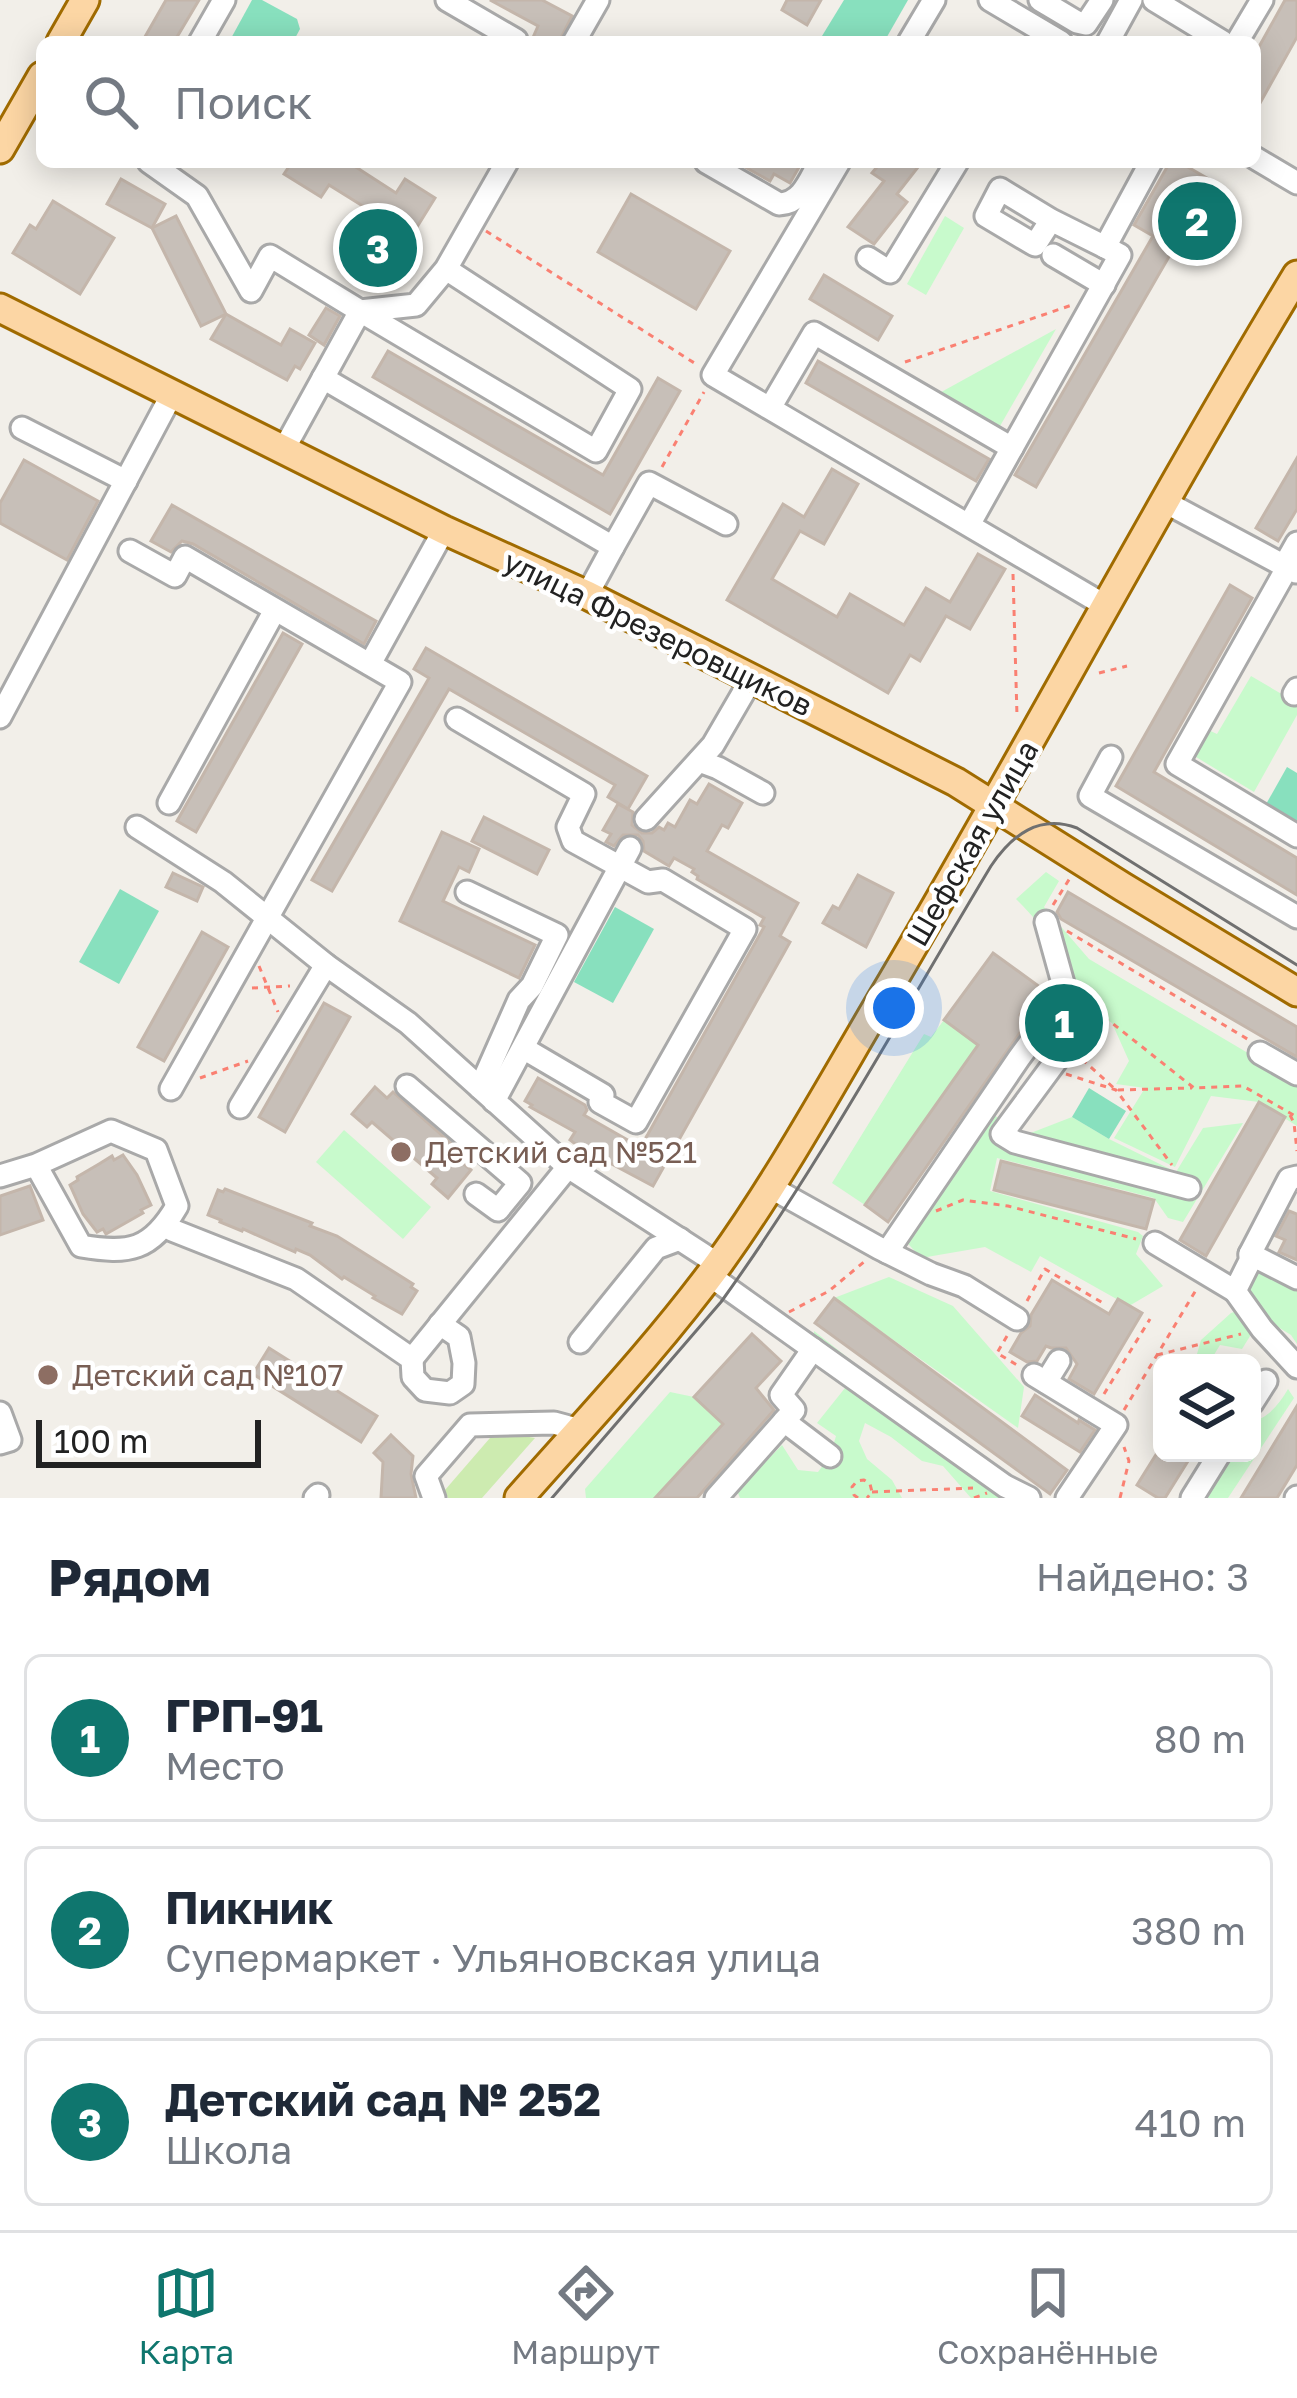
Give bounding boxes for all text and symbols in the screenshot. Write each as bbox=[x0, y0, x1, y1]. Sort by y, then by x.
search box bbox=[36, 36, 1261, 168]
icon: search bbox=[78, 69, 144, 135]
text: Поиск bbox=[174, 75, 313, 129]
pin: 2 bbox=[1158, 176, 1236, 266]
pin: 3 bbox=[339, 203, 417, 293]
street label: улица Фрезеровщиков bbox=[498, 543, 818, 723]
street label: Шефская улица bbox=[899, 734, 1045, 952]
your location bbox=[864, 978, 924, 1038]
pin: 1 bbox=[1025, 978, 1103, 1068]
place label: Детский сад №521 bbox=[425, 1134, 697, 1170]
marker: Детский сад №521 bbox=[388, 1139, 414, 1165]
map controls bbox=[1153, 1354, 1261, 1462]
button: layers bbox=[1153, 1354, 1261, 1462]
place label: Детский сад №107 bbox=[72, 1357, 344, 1393]
marker: Детский сад №107 bbox=[35, 1362, 61, 1388]
scale bar bbox=[36, 1414, 261, 1467]
text: 100 m bbox=[54, 1421, 148, 1460]
text: Рядом bbox=[48, 1546, 211, 1607]
text: Найдено: 3 bbox=[1036, 1553, 1249, 1600]
text: ГРП-91 bbox=[165, 1688, 323, 1742]
text: 1 bbox=[80, 1715, 100, 1762]
text: 80 m bbox=[1154, 1715, 1246, 1762]
text: Место bbox=[165, 1742, 285, 1789]
text: Пикник bbox=[165, 1880, 333, 1934]
text: 2 bbox=[78, 1907, 102, 1954]
text: 380 m bbox=[1131, 1907, 1246, 1954]
text: Супермаркет · Ульяновская улица bbox=[165, 1934, 821, 1981]
text: Детский сад № 252 bbox=[165, 2072, 601, 2126]
text: 3 bbox=[78, 2099, 102, 2146]
text: 410 m bbox=[1135, 2099, 1246, 2146]
text: Школа bbox=[165, 2126, 292, 2173]
tab: Карта bbox=[139, 2260, 234, 2371]
tab: Маршрут bbox=[511, 2260, 660, 2371]
tab: Сохранённые bbox=[937, 2260, 1158, 2371]

